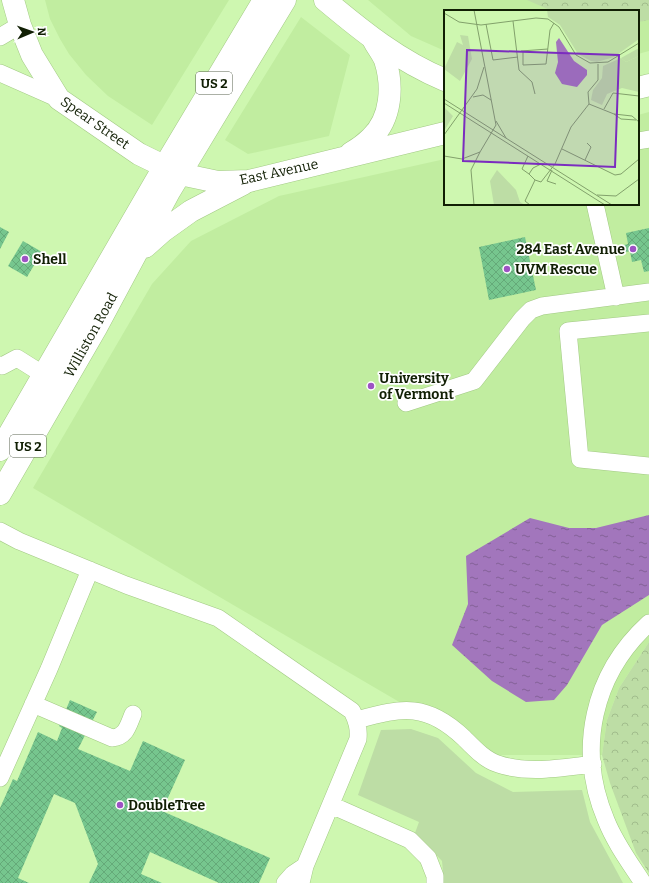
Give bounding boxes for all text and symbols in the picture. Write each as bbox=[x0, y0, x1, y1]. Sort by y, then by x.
inset map bbox=[444, 10, 639, 205]
north arrow bbox=[12, 12, 52, 52]
text: N bbox=[35, 27, 48, 37]
road number: US 2 bbox=[196, 72, 232, 94]
street label: Spear Street bbox=[57, 93, 133, 153]
street label: East Avenue bbox=[238, 155, 320, 189]
place label: 284 East Avenue bbox=[516, 241, 625, 258]
marker: 284 East Avenue bbox=[628, 244, 638, 254]
place label: Shell bbox=[33, 251, 67, 268]
marker: Shell bbox=[20, 254, 30, 264]
place label: UVM Rescue bbox=[515, 261, 597, 278]
marker: UVM Rescue bbox=[502, 264, 512, 274]
street label: Williston Road bbox=[61, 290, 121, 380]
place label: University of Vermont bbox=[379, 370, 454, 403]
marker: University of Vermont bbox=[366, 381, 376, 391]
road number: US 2 bbox=[10, 435, 46, 457]
place label: DoubleTree bbox=[128, 797, 206, 814]
marker: DoubleTree bbox=[115, 800, 125, 810]

